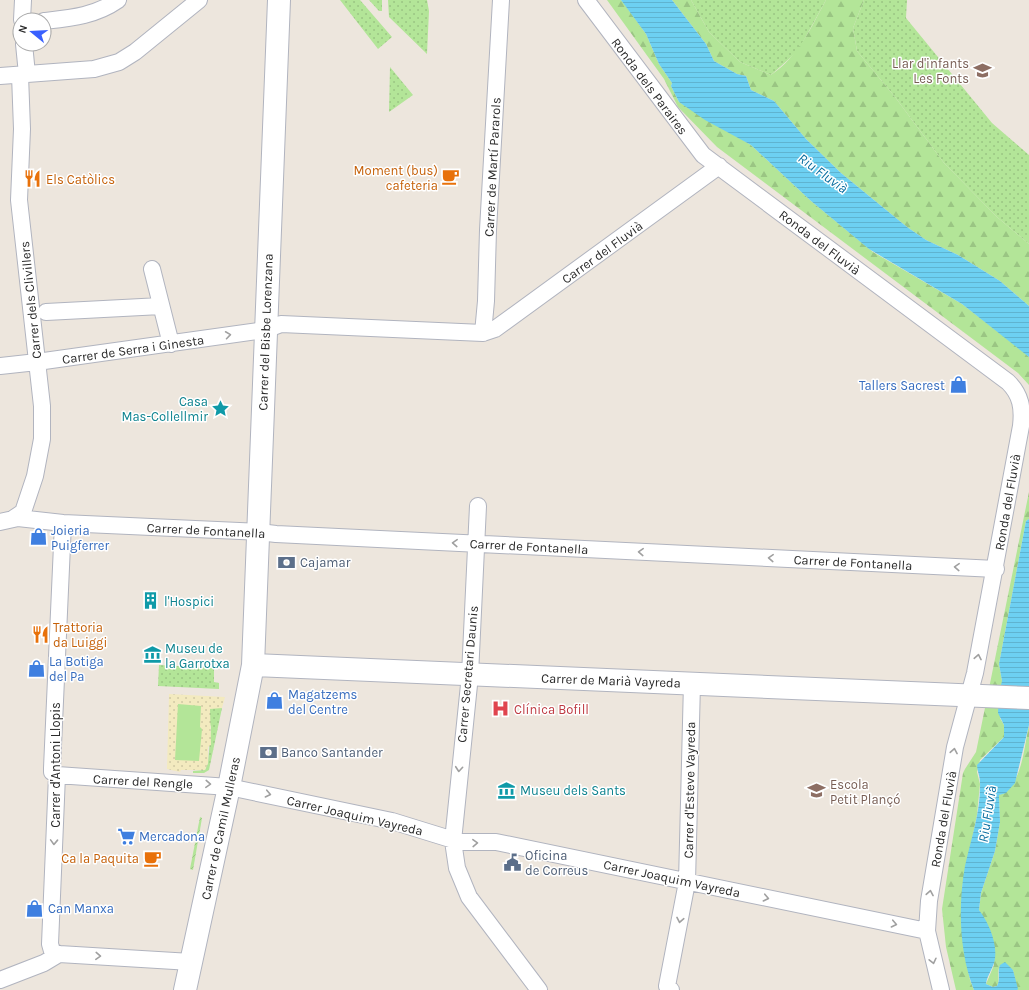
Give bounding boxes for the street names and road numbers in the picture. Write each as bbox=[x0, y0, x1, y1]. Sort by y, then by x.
street label: Ronda dels Paraires bbox=[608, 35, 691, 138]
street label: Carrer de Martí Pararols bbox=[481, 97, 504, 237]
street label: Ronda del Fluvià bbox=[776, 207, 863, 278]
street label: Carrer del Fluvià bbox=[559, 218, 646, 287]
street label: Carrer dels Clivillers bbox=[17, 240, 44, 360]
street label: Carrer del Bisbe Lorenzana bbox=[255, 253, 276, 411]
street label: Carrer de Serra i Ginesta bbox=[61, 332, 205, 367]
street label: Ronda del Fluvià bbox=[992, 453, 1023, 552]
street label: Carrer de Fontanella bbox=[146, 520, 266, 541]
street label: Carrer de Fontanella bbox=[469, 536, 589, 557]
street label: Carrer de Fontanella bbox=[793, 552, 913, 573]
street label: Carrer Secretari Daunis bbox=[454, 605, 481, 743]
street label: Carrer de Marià Vayreda bbox=[541, 671, 681, 690]
street label: Carrer d'Antoni Llopis bbox=[48, 702, 63, 828]
street label: Carrer d'Esteve Vayreda bbox=[681, 721, 698, 859]
street label: Carrer de Camil Mulleras bbox=[198, 755, 243, 901]
street label: Ronda del Fluvià bbox=[928, 770, 959, 869]
street label: Carrer del Rengle bbox=[93, 771, 194, 792]
street label: Carrer Joaquim Vayreda bbox=[285, 792, 425, 839]
street label: Carrer Joaquim Vayreda bbox=[602, 857, 742, 901]

